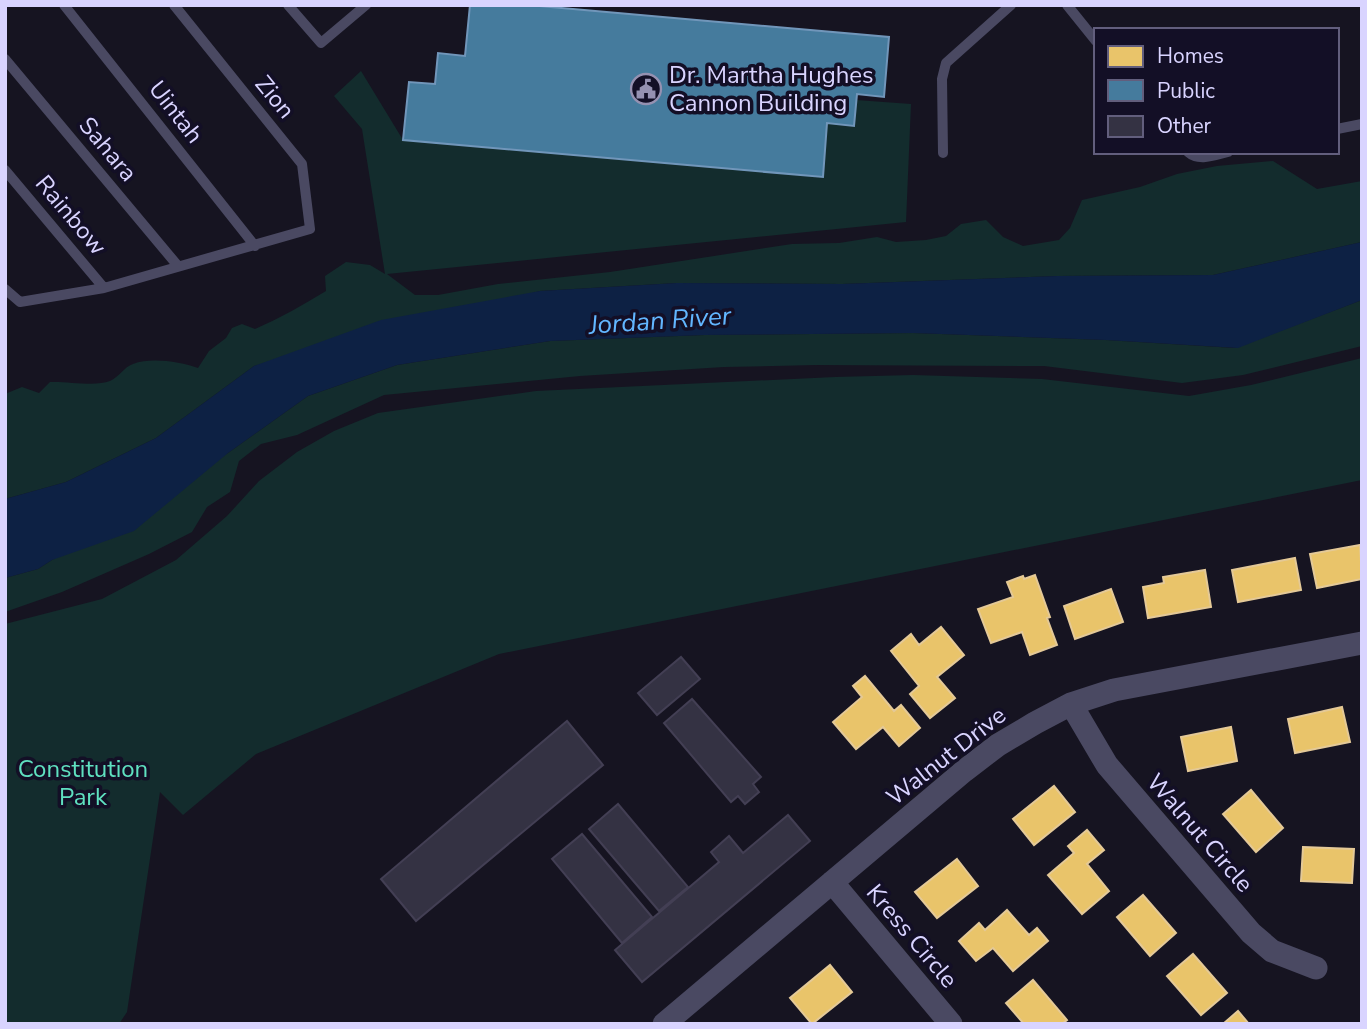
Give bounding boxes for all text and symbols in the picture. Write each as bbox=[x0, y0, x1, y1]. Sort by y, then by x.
legend bbox=[1094, 28, 1339, 154]
text: Homes bbox=[1157, 42, 1224, 70]
place label: Dr. Martha Hughes Cannon Building bbox=[669, 59, 874, 119]
street label: Zion bbox=[248, 69, 302, 125]
public building icon: Dr. Martha Hughes Cannon Building bbox=[629, 72, 663, 106]
street label: Uintah bbox=[141, 74, 211, 150]
text: Public bbox=[1157, 77, 1215, 105]
street label: Sahara bbox=[72, 110, 144, 188]
text: Other bbox=[1157, 112, 1212, 140]
street label: Rainbow bbox=[28, 168, 114, 262]
water label: Jordan River bbox=[586, 298, 733, 343]
street label: Walnut Drive bbox=[880, 699, 1012, 813]
park label: Constitution Park bbox=[18, 753, 148, 813]
street label: Walnut Circle bbox=[1140, 767, 1260, 899]
street label: Kress Circle bbox=[859, 877, 965, 995]

